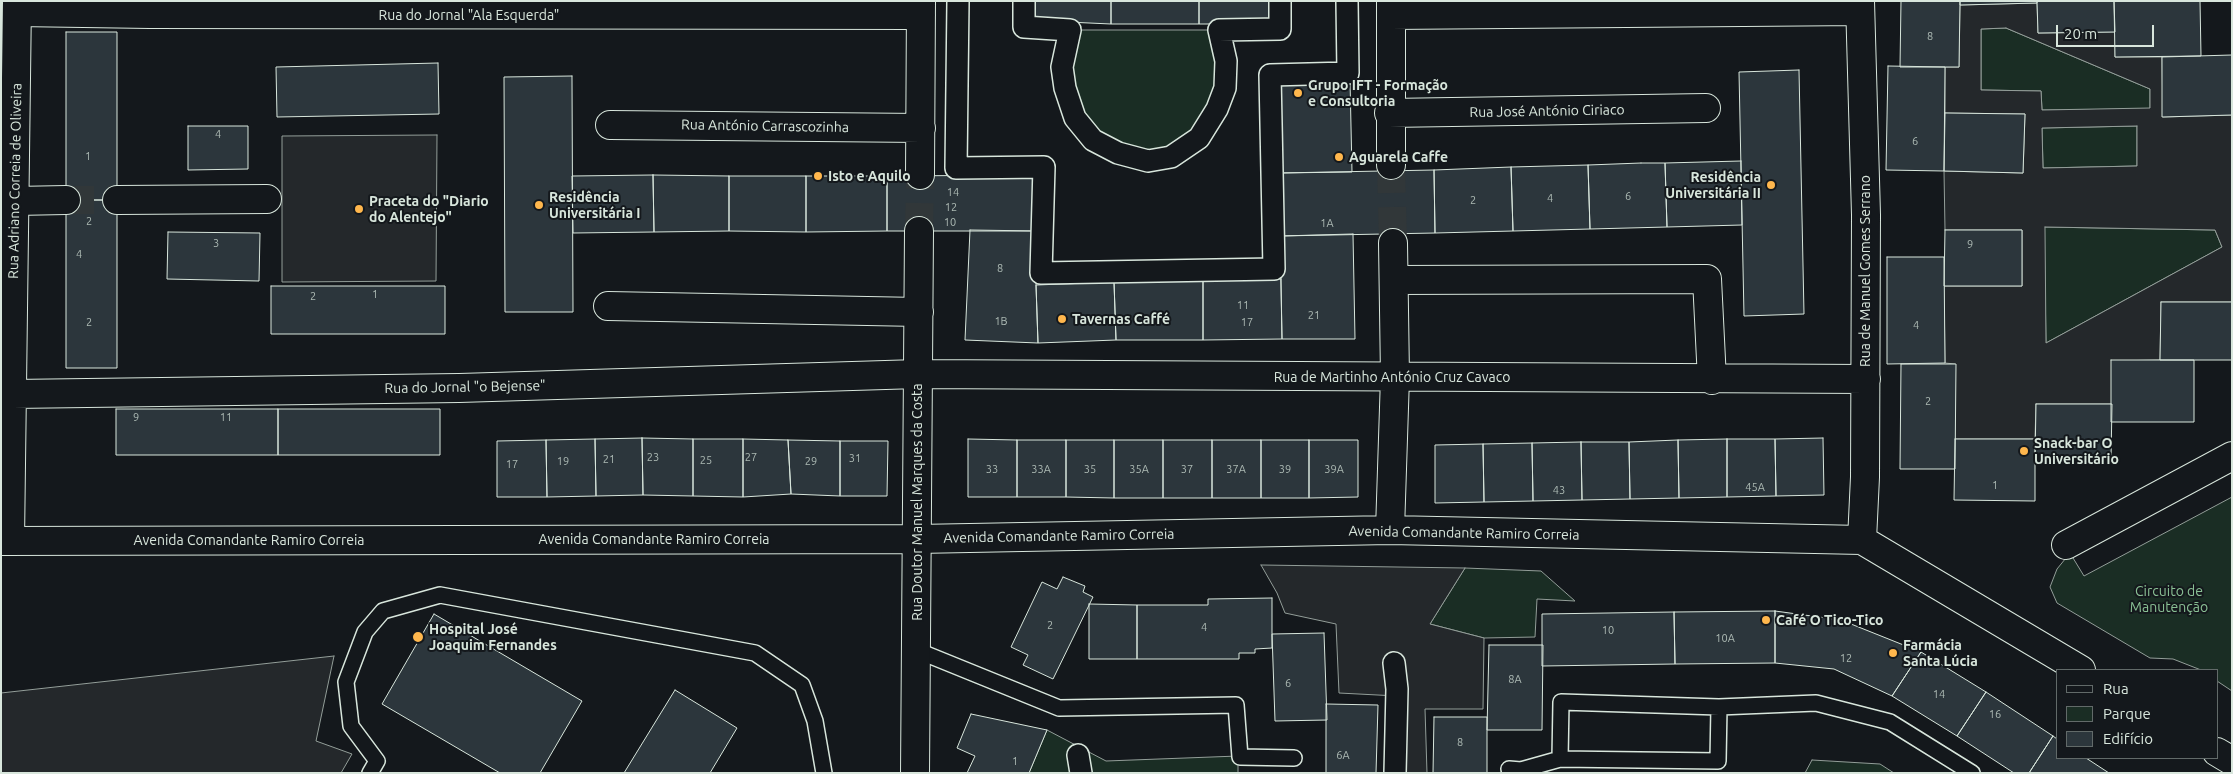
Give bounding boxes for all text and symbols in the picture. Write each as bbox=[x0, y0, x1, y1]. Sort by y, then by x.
street label: Rua do Jornal "Ala Esquerda" bbox=[379, 7, 559, 23]
scale bar bbox=[2058, 15, 2156, 47]
text: 20 m bbox=[2064, 25, 2097, 42]
house number: 8 bbox=[1927, 29, 1933, 43]
place label: Grupo IFT - Formação e Consultoria bbox=[1308, 77, 1448, 110]
street label: Rua Adriano Correia de Oliveira bbox=[5, 83, 25, 279]
marker: Grupo IFT - Formação e Consultoria bbox=[1292, 87, 1304, 99]
street label: Rua José António Ciriaco bbox=[1469, 101, 1625, 121]
street label: Rua António Carrascozinha bbox=[681, 116, 849, 136]
house number: 4 bbox=[215, 127, 221, 141]
house number: 6 bbox=[1912, 134, 1918, 148]
house number: 1 bbox=[85, 149, 91, 163]
place label: Aguarela Caffe bbox=[1349, 149, 1448, 165]
marker: Aguarela Caffe bbox=[1333, 151, 1345, 163]
place label: Isto e Aquilo bbox=[828, 168, 911, 184]
place label: Residência Universitária II bbox=[1665, 169, 1761, 202]
marker: Isto e Aquilo bbox=[812, 170, 824, 182]
street label: Rua de Manuel Gomes Serrano bbox=[1857, 175, 1873, 367]
marker: Residência Universitária II bbox=[1765, 179, 1777, 191]
house number: 14 bbox=[947, 185, 959, 199]
place label: Residência Universitária I bbox=[549, 189, 641, 222]
house number: 6 bbox=[1625, 189, 1631, 203]
house number: 4 bbox=[1547, 191, 1553, 205]
place label: Praceta do "Diario do Alentejo" bbox=[369, 193, 489, 226]
house number: 2 bbox=[1470, 193, 1476, 207]
marker: Residência Universitária I bbox=[533, 199, 545, 211]
house number: 12 bbox=[945, 200, 957, 214]
marker: Praceta do "Diario do Alentejo" bbox=[353, 203, 365, 215]
house number: 2 bbox=[86, 214, 92, 228]
house number: 10 bbox=[944, 215, 956, 229]
house number: 1A bbox=[1320, 216, 1334, 230]
house number: 3 bbox=[213, 236, 219, 250]
house number: 9 bbox=[1967, 237, 1973, 251]
house number: 4 bbox=[76, 247, 82, 261]
house number: 8 bbox=[997, 261, 1003, 275]
house number: 1 bbox=[372, 287, 378, 301]
house number: 2 bbox=[310, 289, 316, 303]
house number: 11 bbox=[1237, 298, 1249, 312]
house number: 21 bbox=[1308, 308, 1320, 322]
place label: Tavernas Caffé bbox=[1072, 311, 1170, 327]
marker: Tavernas Caffé bbox=[1056, 313, 1068, 325]
house number: 1B bbox=[994, 314, 1008, 328]
house number: 2 bbox=[86, 315, 92, 329]
house number: 17 bbox=[1241, 315, 1253, 329]
house number: 4 bbox=[1913, 318, 1919, 332]
street label: Rua de Martinho António Cruz Cavaco bbox=[1274, 369, 1510, 385]
street label: Rua do Jornal "o Bejense" bbox=[384, 377, 546, 397]
street label: Rua Doutor Manuel Marques da Costa bbox=[909, 383, 925, 621]
house number: 2 bbox=[1925, 394, 1931, 408]
house number: 9 bbox=[133, 410, 139, 424]
house number: 11 bbox=[220, 410, 232, 424]
place label: Snack-bar O Universitário bbox=[2034, 435, 2119, 468]
marker: Snack-bar O Universitário bbox=[2018, 445, 2030, 457]
house number: 23 bbox=[647, 450, 659, 464]
house number: 27 bbox=[745, 450, 757, 464]
house number: 31 bbox=[849, 451, 861, 465]
house number: 21 bbox=[603, 452, 615, 466]
house number: 25 bbox=[700, 453, 712, 467]
house number: 19 bbox=[557, 454, 569, 468]
house number: 29 bbox=[805, 454, 817, 468]
house number: 17 bbox=[506, 457, 518, 471]
house number: 33 bbox=[986, 462, 998, 476]
house number: 33A bbox=[1031, 462, 1051, 476]
house number: 35 bbox=[1084, 462, 1096, 476]
house number: 35A bbox=[1129, 462, 1149, 476]
house number: 37 bbox=[1181, 462, 1193, 476]
house number: 37A bbox=[1226, 462, 1246, 476]
house number: 39 bbox=[1279, 462, 1291, 476]
house number: 39A bbox=[1324, 462, 1344, 476]
house number: 1 bbox=[1992, 478, 1998, 492]
house number: 45A bbox=[1745, 480, 1765, 494]
house number: 43 bbox=[1553, 483, 1565, 497]
street label: Avenida Comandante Ramiro Correia bbox=[1348, 523, 1580, 543]
street label: Avenida Comandante Ramiro Correia bbox=[943, 526, 1175, 546]
street label: Avenida Comandante Ramiro Correia bbox=[539, 531, 769, 547]
street label: Avenida Comandante Ramiro Correia bbox=[134, 532, 364, 548]
park label: Circuito de Manutenção bbox=[2130, 583, 2208, 616]
place label: Café O Tico-Tico bbox=[1776, 612, 1883, 628]
marker: Café O Tico-Tico bbox=[1760, 614, 1772, 626]
house number: 2 bbox=[1047, 618, 1053, 632]
house number: 4 bbox=[1201, 620, 1207, 634]
place label: Hospital José Joaquim Fernandes bbox=[429, 621, 557, 654]
house number: 10 bbox=[1602, 623, 1614, 637]
marker: Hospital José Joaquim Fernandes bbox=[411, 630, 425, 644]
house number: 10A bbox=[1715, 631, 1735, 645]
place label: Farmácia Santa Lúcia bbox=[1903, 637, 1978, 670]
marker: Farmácia Santa Lúcia bbox=[1887, 647, 1899, 659]
house number: 12 bbox=[1840, 651, 1852, 665]
legend bbox=[2056, 669, 2218, 759]
house number: 8A bbox=[1508, 672, 1522, 686]
house number: 6 bbox=[1285, 676, 1291, 690]
text: Rua bbox=[2103, 680, 2129, 697]
house number: 14 bbox=[1933, 687, 1945, 701]
text: Parque bbox=[2103, 705, 2151, 722]
house number: 16 bbox=[1989, 707, 2001, 721]
text: Edifício bbox=[2103, 730, 2153, 747]
house number: 8 bbox=[1457, 735, 1463, 749]
house number: 6A bbox=[1336, 748, 1350, 762]
house number: 1 bbox=[1012, 754, 1018, 768]

